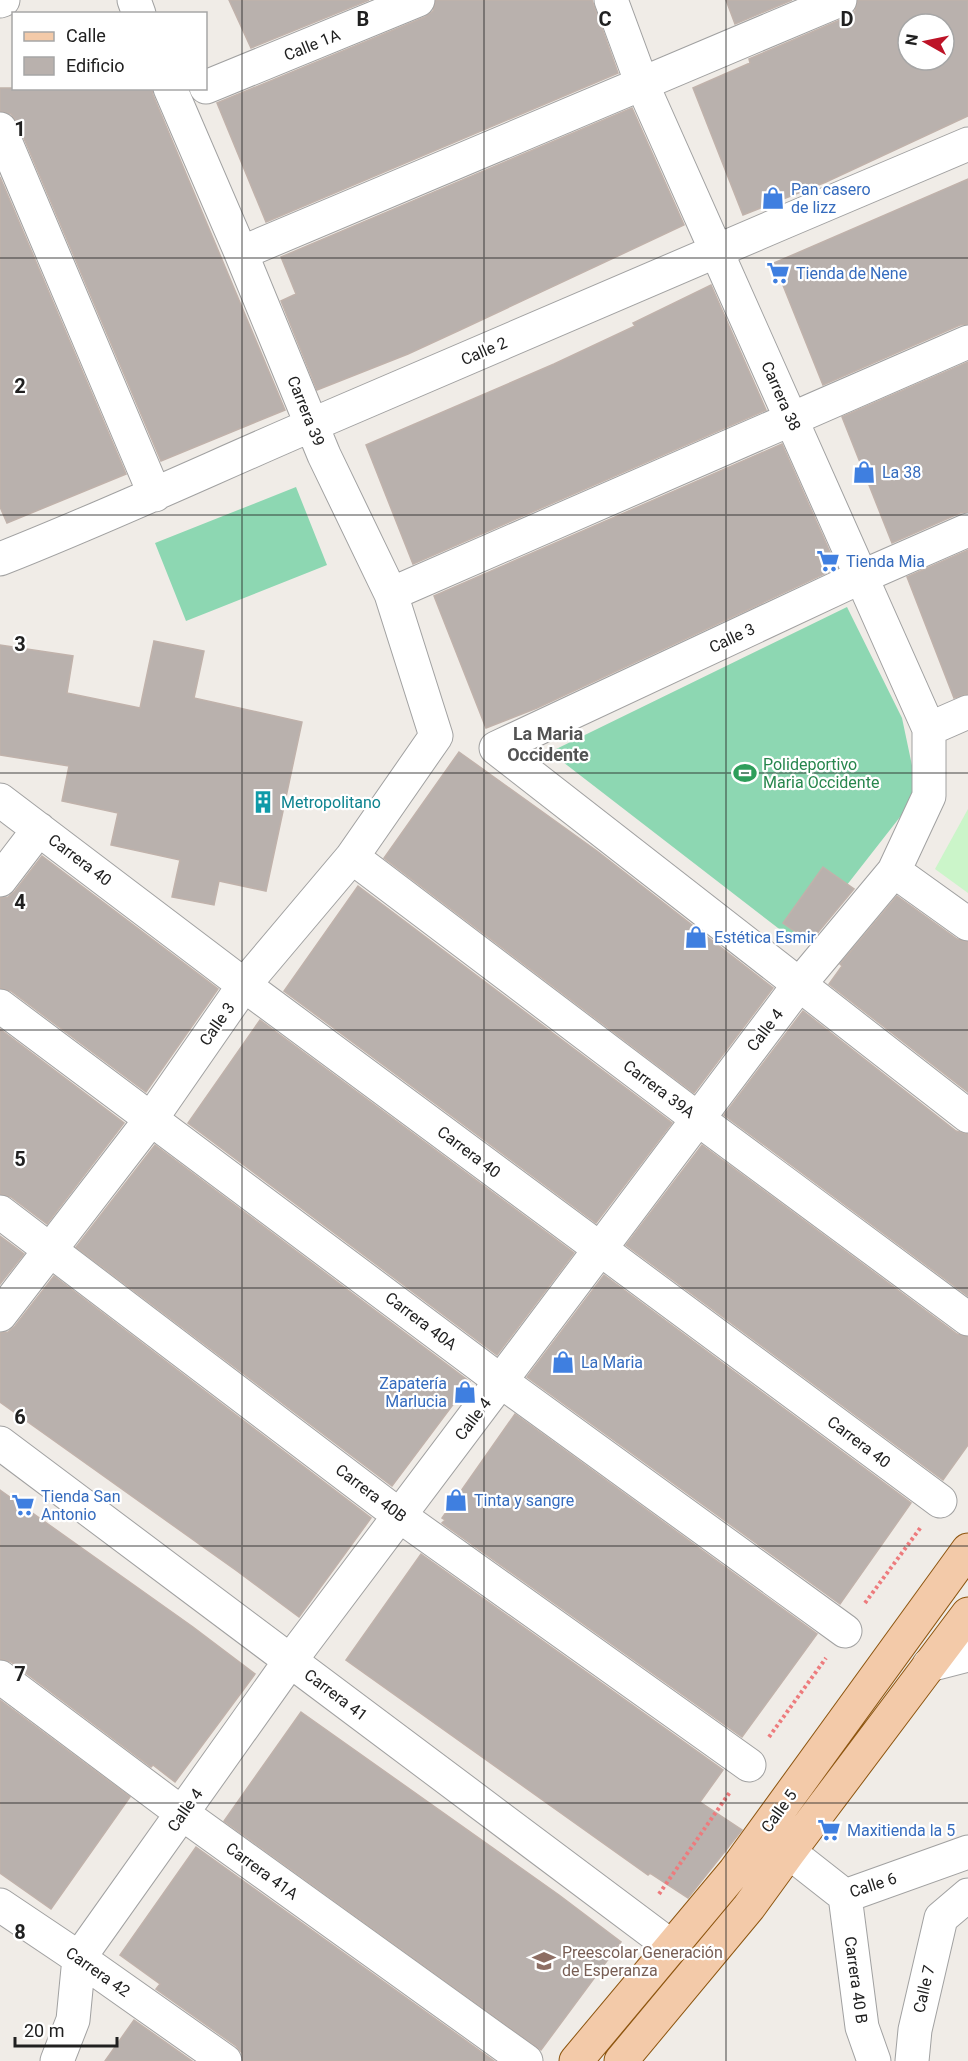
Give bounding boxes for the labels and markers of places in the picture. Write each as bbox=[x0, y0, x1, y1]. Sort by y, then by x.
place label: Pan casero de lizz bbox=[791, 180, 871, 217]
shop icon: Pan casero de lizz bbox=[760, 185, 786, 211]
supermarket icon: Tienda de Nene bbox=[765, 260, 791, 286]
place label: Tienda de Nene bbox=[796, 264, 907, 283]
shop icon: La 38 bbox=[851, 459, 877, 485]
place label: La 38 bbox=[882, 463, 921, 482]
supermarket icon: Tienda Mia bbox=[815, 548, 841, 574]
place label: Tienda Mia bbox=[846, 552, 925, 571]
place label: Polideportivo Maria Occidente bbox=[763, 755, 879, 792]
sports icon: Polideportivo Maria Occidente bbox=[732, 760, 758, 786]
building icon: Metropolitano bbox=[250, 789, 276, 815]
place label: Metropolitano bbox=[281, 793, 381, 812]
shop icon: Estética Esmir bbox=[683, 924, 709, 950]
place label: Estética Esmir bbox=[714, 928, 817, 947]
shop icon: La Maria bbox=[550, 1349, 576, 1375]
place label: La Maria bbox=[581, 1353, 643, 1372]
place label: Zapatería Marlucia bbox=[379, 1374, 447, 1411]
shop icon: Zapatería Marlucia bbox=[452, 1379, 478, 1405]
place label: Tienda San Antonio bbox=[41, 1487, 121, 1524]
shop icon: Tinta y sangre bbox=[443, 1487, 469, 1513]
place label: Tinta y sangre bbox=[474, 1491, 574, 1510]
supermarket icon: Tienda San Antonio bbox=[10, 1492, 36, 1518]
supermarket icon: Maxitienda la 5 bbox=[816, 1817, 842, 1843]
place label: Maxitienda la 5 bbox=[847, 1821, 955, 1840]
place label: Preescolar Generación de Esperanza bbox=[562, 1943, 723, 1980]
school or university icon: Preescolar Generación de Esperanza bbox=[531, 1948, 557, 1974]

